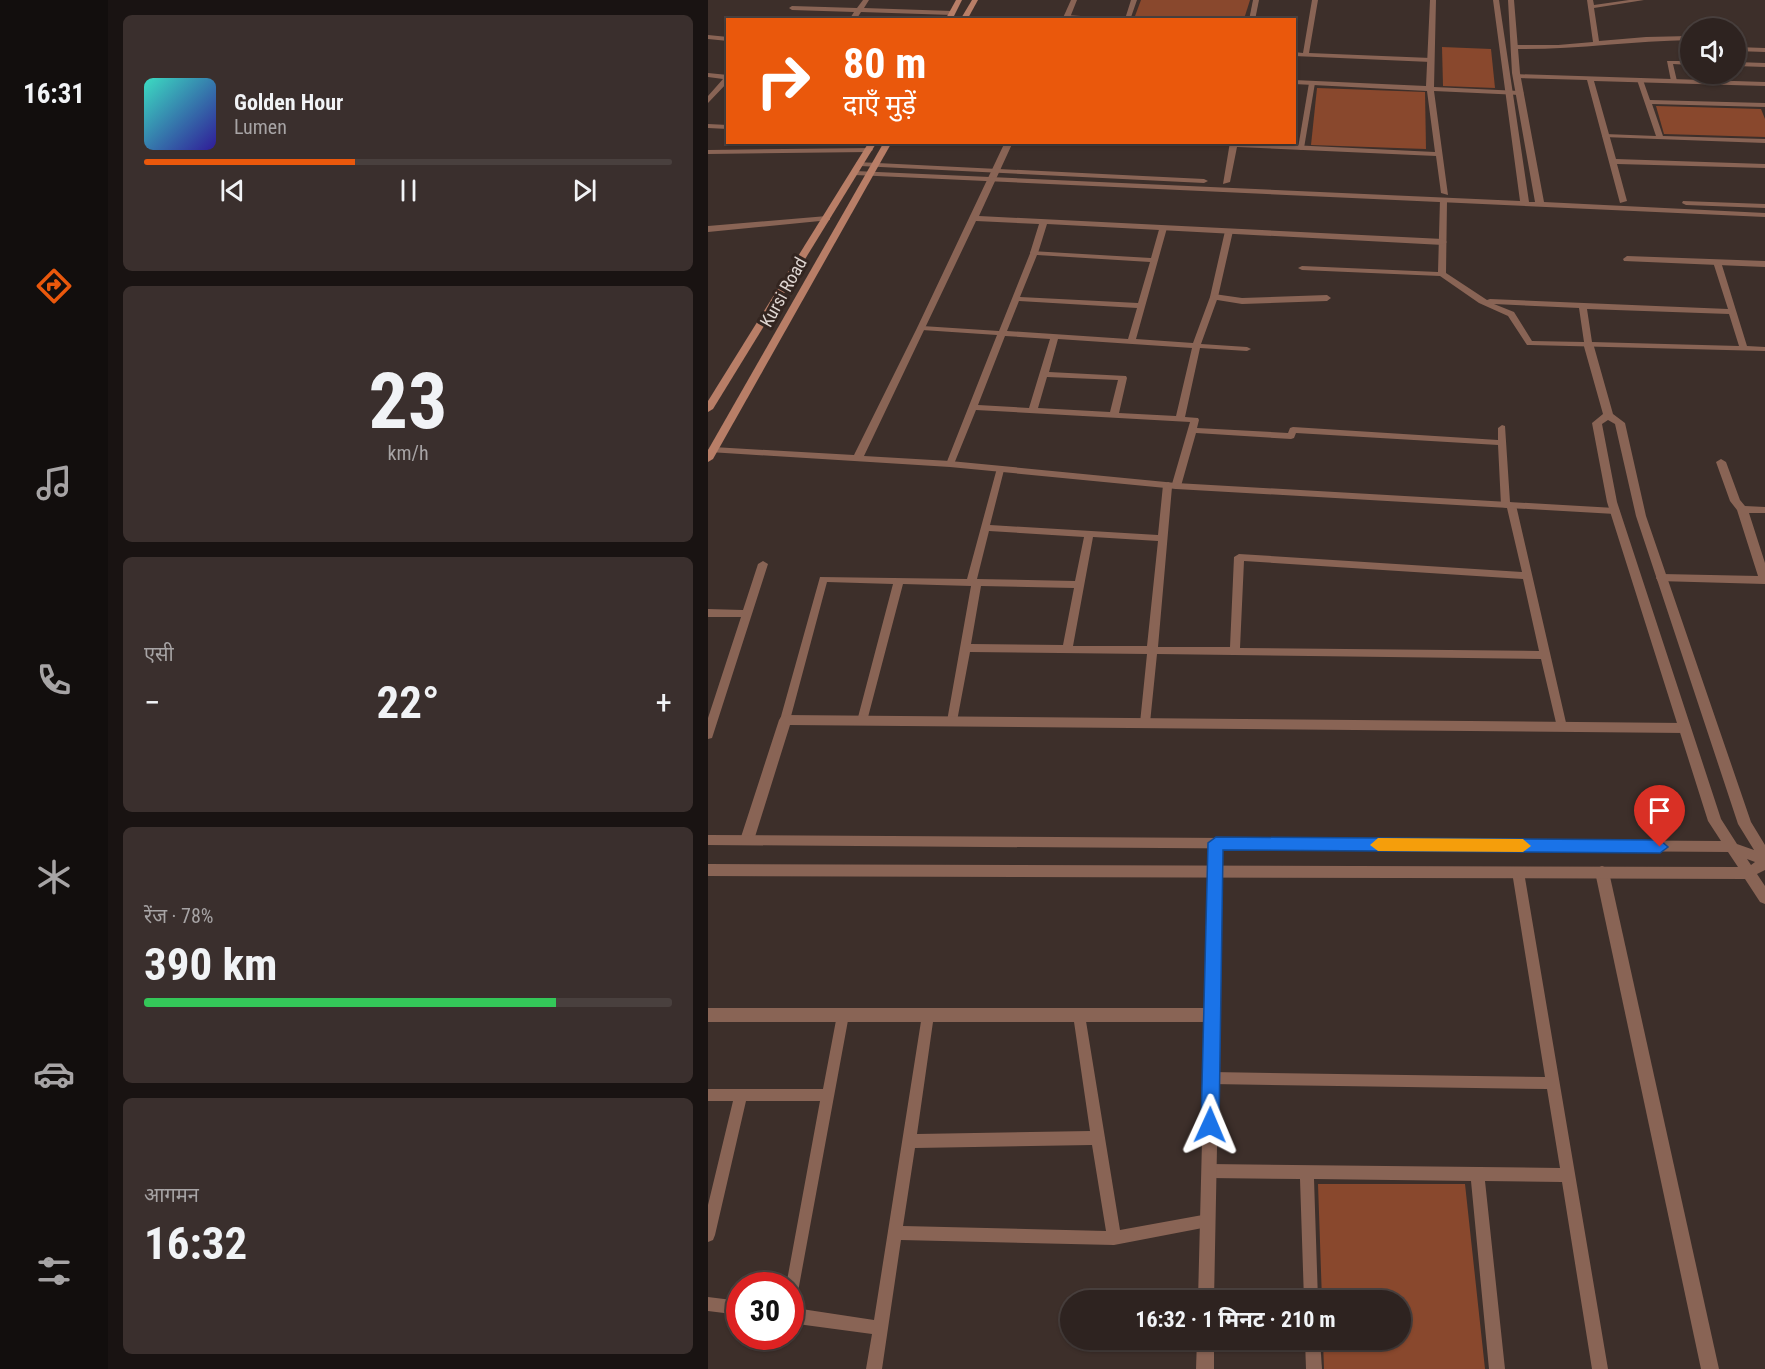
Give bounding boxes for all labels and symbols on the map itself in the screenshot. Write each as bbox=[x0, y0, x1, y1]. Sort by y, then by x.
street label: Kursi Road bbox=[755, 253, 811, 331]
pin bbox=[1634, 785, 1685, 847]
position arrow bbox=[1178, 1093, 1242, 1157]
speed limit sign: 30 bbox=[726, 1272, 804, 1350]

